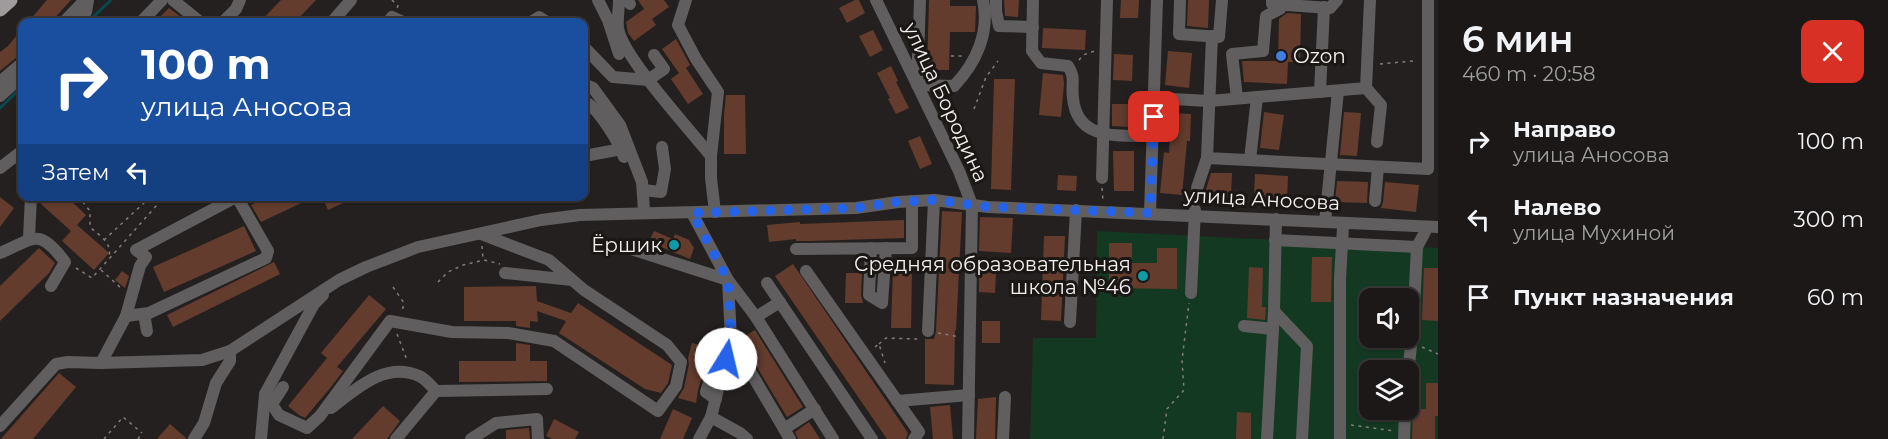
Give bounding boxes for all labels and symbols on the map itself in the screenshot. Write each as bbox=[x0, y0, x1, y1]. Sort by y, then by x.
street label: улица Бородина bbox=[898, 18, 993, 186]
place label: Ozon bbox=[1293, 44, 1346, 68]
marker: Ozon bbox=[1274, 49, 1288, 63]
pin bbox=[1128, 91, 1179, 142]
street label: улица Аносова bbox=[1182, 183, 1341, 215]
place label: Ёршик bbox=[591, 233, 662, 257]
marker: Ёршик bbox=[667, 238, 681, 252]
place label: Средняя образовательная школа №46 bbox=[854, 252, 1131, 299]
marker: Средняя образовательная школа №46 bbox=[1136, 269, 1150, 283]
position arrow bbox=[694, 327, 758, 391]

